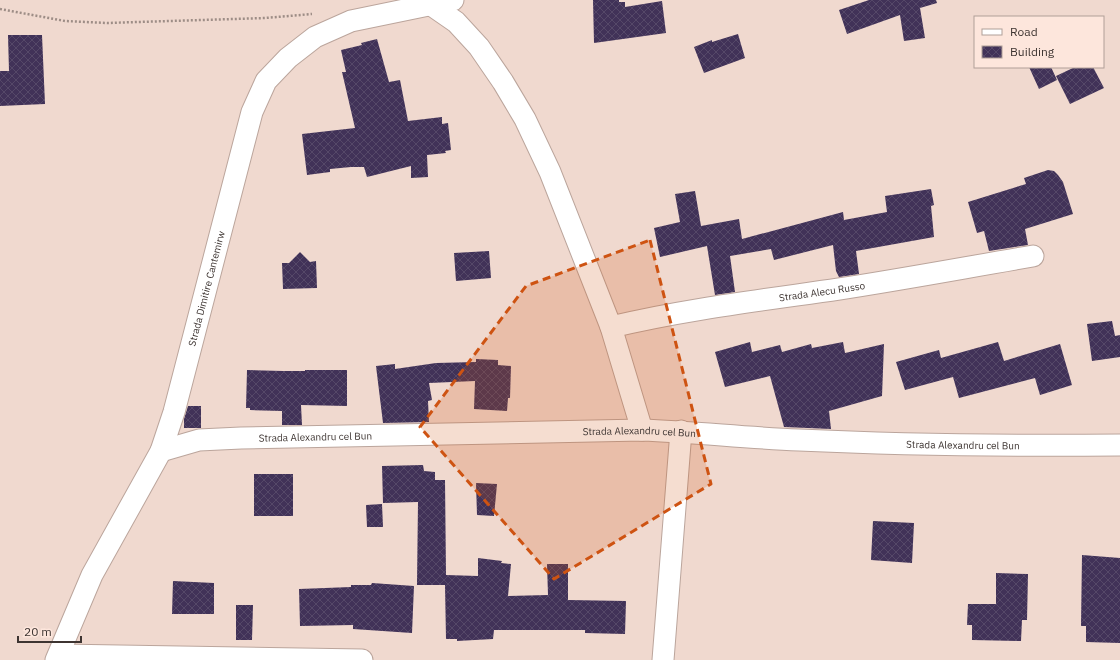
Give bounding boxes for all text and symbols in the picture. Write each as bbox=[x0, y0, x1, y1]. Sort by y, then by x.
legend bbox=[974, 16, 1104, 68]
text: Road bbox=[1010, 24, 1038, 39]
text: Building bbox=[1010, 44, 1055, 59]
street label: Strada Dimitire Cantemirw bbox=[185, 229, 227, 348]
street label: Strada Alecu Russo bbox=[778, 278, 866, 304]
street label: Strada Alexandru cel Bun bbox=[582, 423, 696, 440]
street label: Strada Alexandru cel Bun bbox=[258, 429, 372, 444]
street label: Strada Alexandru cel Bun bbox=[906, 437, 1020, 452]
scale bar bbox=[18, 618, 81, 644]
text: 20 m bbox=[24, 624, 52, 639]

